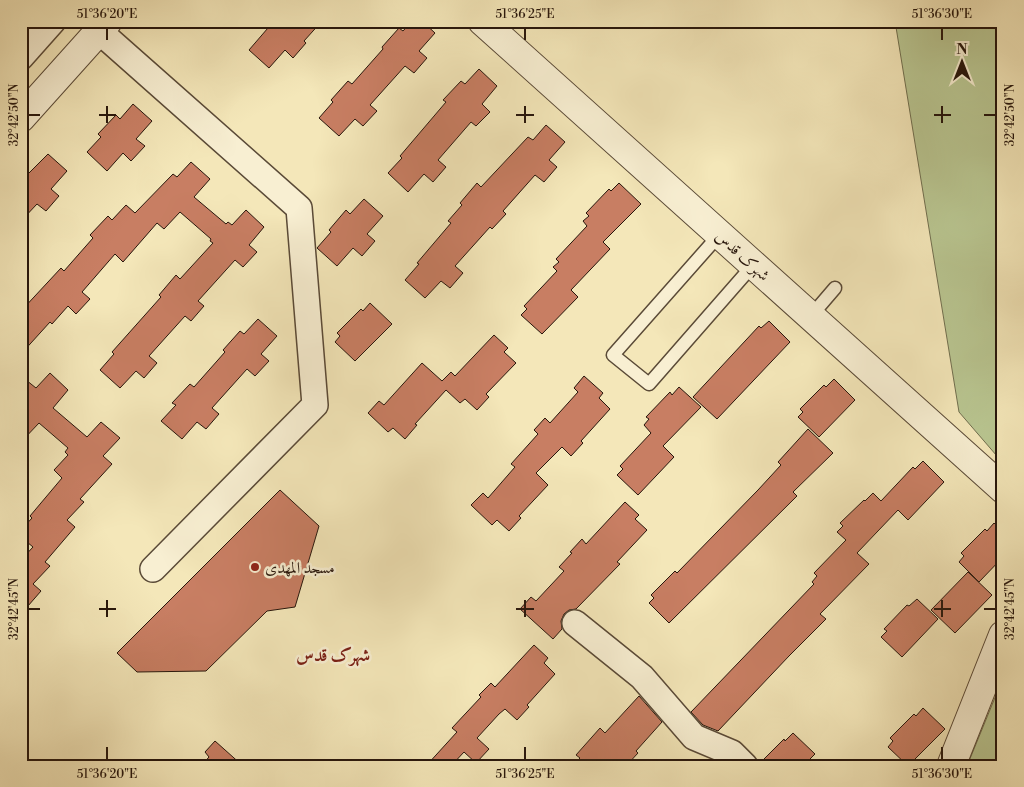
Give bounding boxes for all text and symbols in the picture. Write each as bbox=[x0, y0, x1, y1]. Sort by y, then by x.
text: 51°36'20"E bbox=[77, 7, 137, 22]
text: 51°36'25"E bbox=[495, 7, 555, 22]
text: 51°36'30"E bbox=[912, 7, 972, 22]
north arrow bbox=[936, 38, 986, 88]
text: N bbox=[956, 41, 968, 59]
text: 32°42'50"N bbox=[7, 84, 22, 146]
text: 32°42'50"N bbox=[1003, 84, 1018, 146]
street label: شهرک قدس bbox=[711, 226, 774, 285]
place label: مسجد المهدی bbox=[265, 558, 335, 578]
marker: مسجد المهدی bbox=[249, 561, 261, 573]
text: 32°42'45"N bbox=[7, 578, 22, 640]
text: 32°42'45"N bbox=[1003, 578, 1018, 640]
district label: شهرک قدس bbox=[296, 644, 370, 667]
text: 51°36'20"E bbox=[77, 767, 137, 782]
text: 51°36'25"E bbox=[495, 767, 555, 782]
text: 51°36'30"E bbox=[912, 767, 972, 782]

